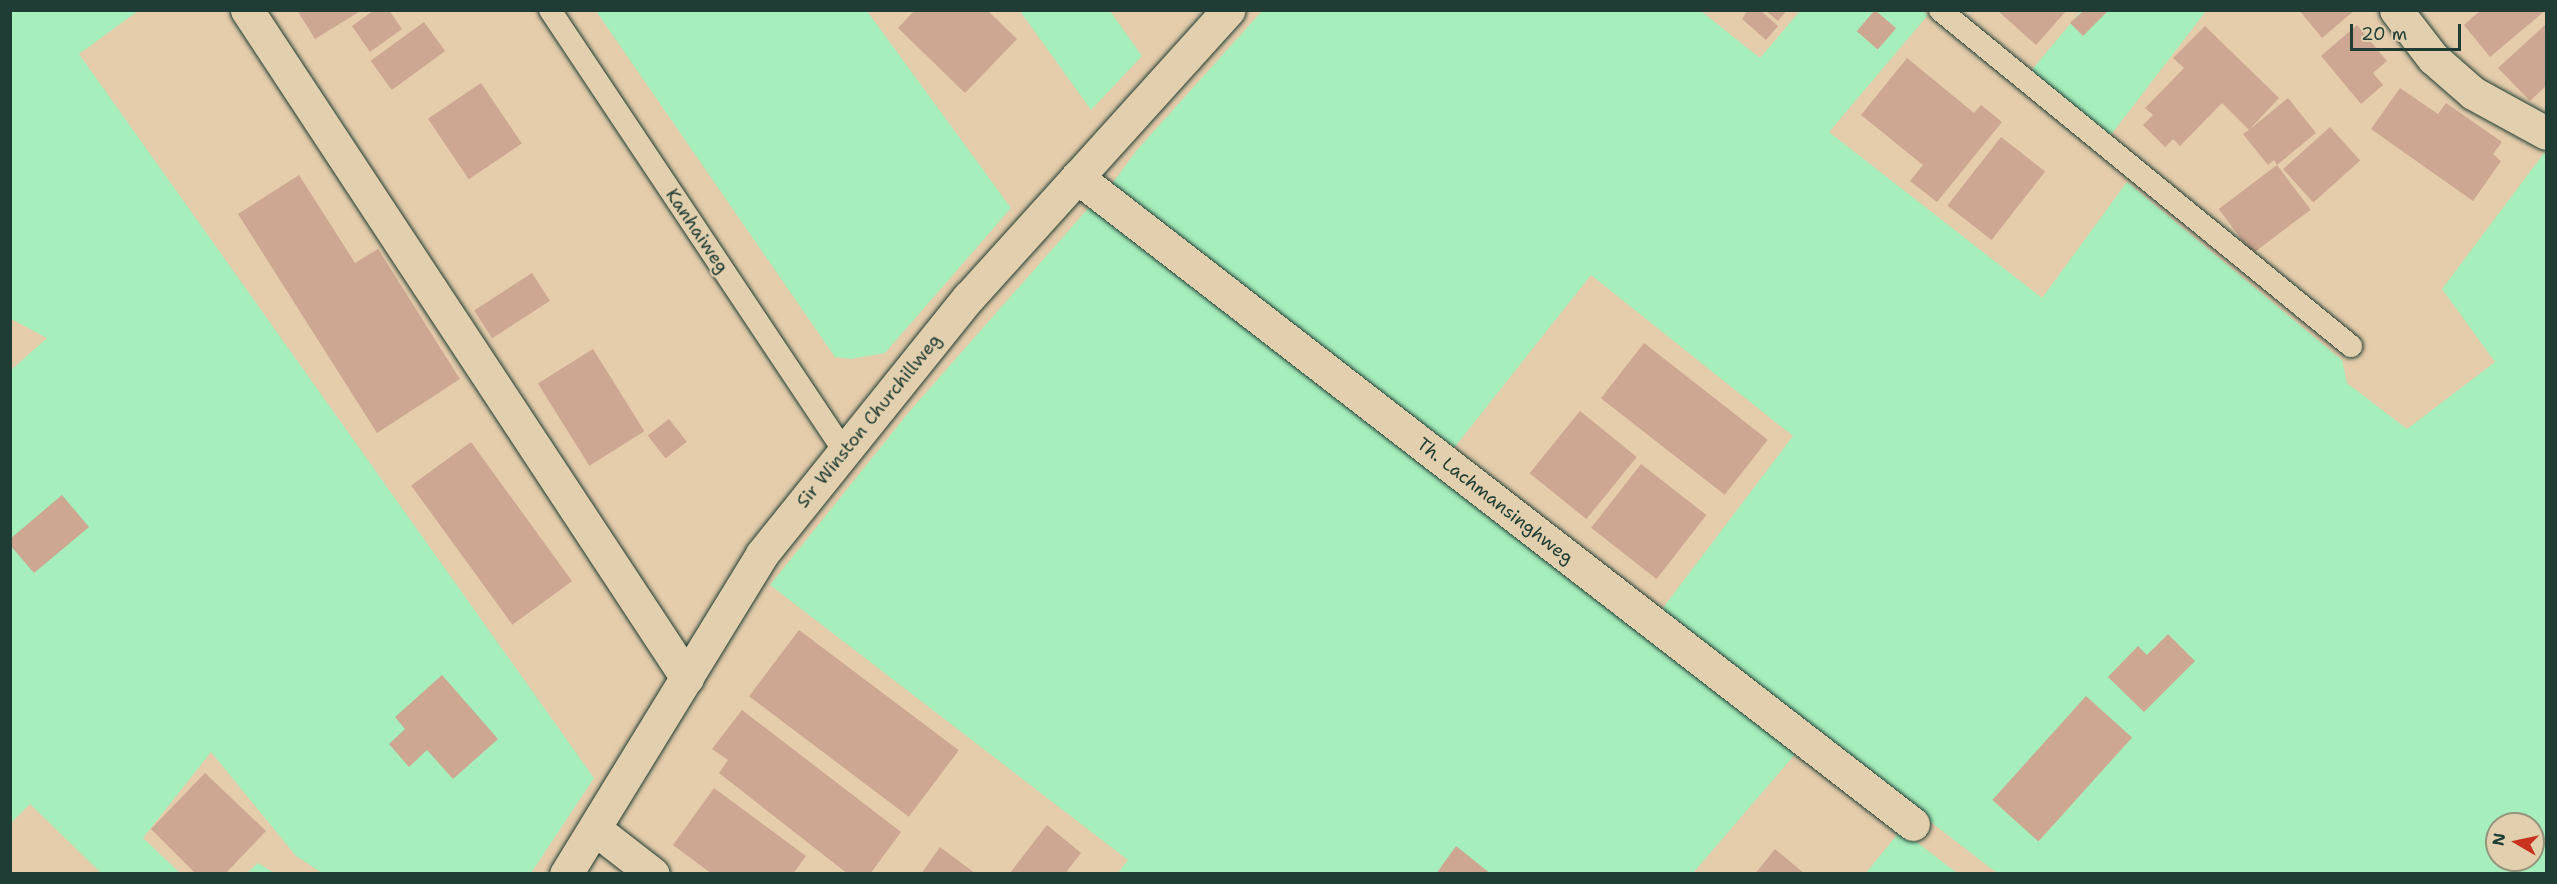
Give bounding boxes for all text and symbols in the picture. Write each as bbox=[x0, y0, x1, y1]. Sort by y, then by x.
scale bar bbox=[2353, 12, 2464, 50]
text: 20 m bbox=[2361, 22, 2407, 46]
street label: Kanhaiweg bbox=[661, 185, 733, 277]
street label: Sir Winston Churchillweg bbox=[792, 330, 946, 512]
street label: Th. Lachmansinghweg bbox=[1412, 433, 1578, 569]
north arrow bbox=[2485, 812, 2545, 872]
text: N bbox=[2487, 832, 2510, 847]

